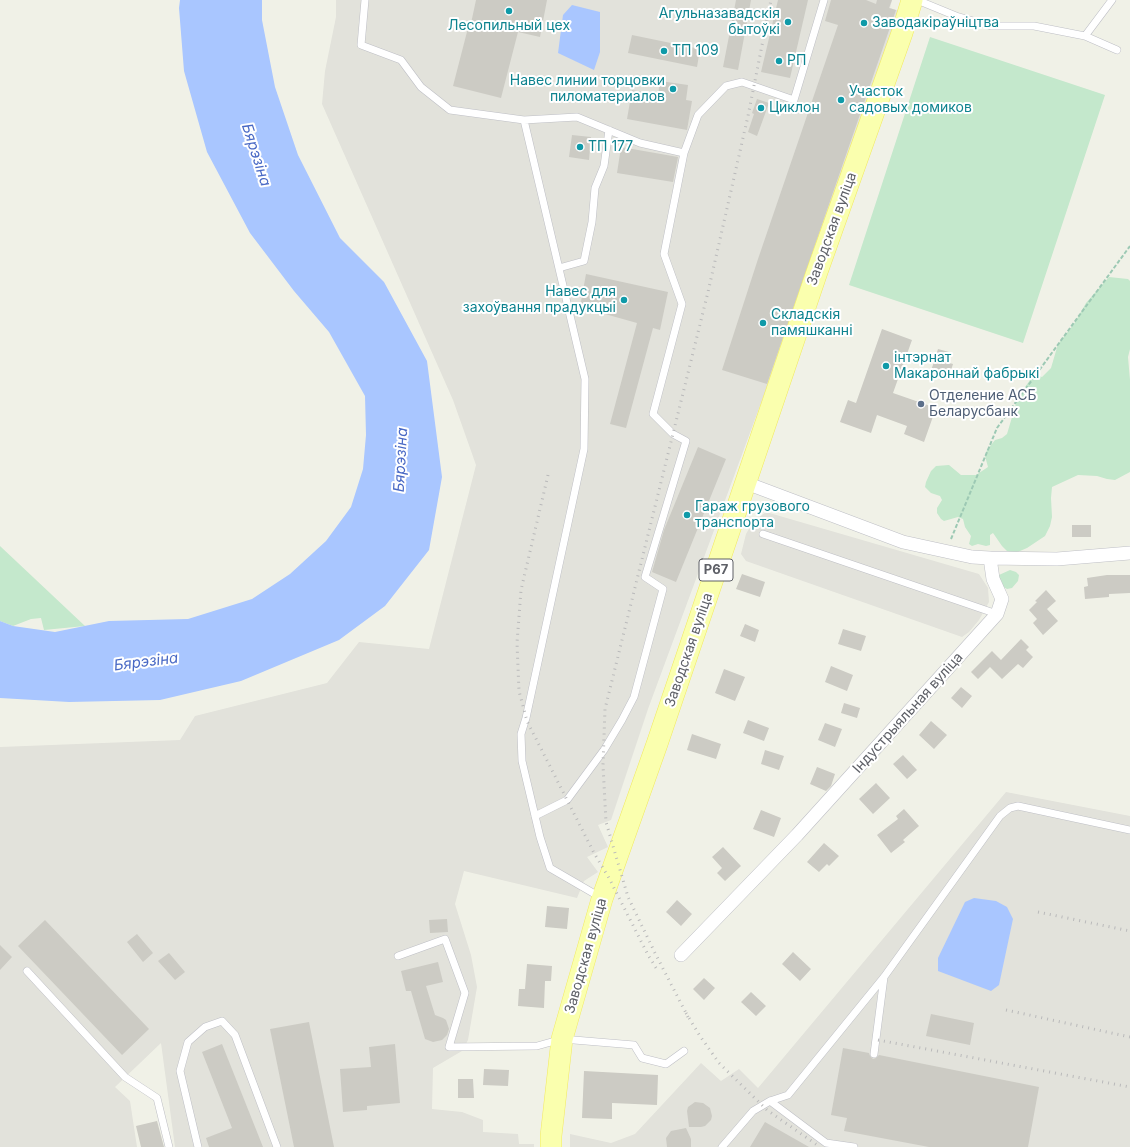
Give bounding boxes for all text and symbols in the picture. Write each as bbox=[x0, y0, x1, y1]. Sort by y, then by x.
marker: Лесопильный цех bbox=[504, 6, 514, 16]
place label: Агульназавадскія бытоўкі bbox=[659, 6, 780, 38]
place label: Заводакіраўніцтва bbox=[872, 15, 999, 31]
marker: Агульназавадскія бытоўкі bbox=[783, 17, 793, 27]
place label: Лесопильный цех bbox=[448, 18, 570, 34]
marker: Заводакіраўніцтва bbox=[859, 18, 869, 28]
place label: ТП 109 bbox=[672, 43, 719, 59]
marker: ТП 109 bbox=[659, 46, 669, 56]
place label: РП bbox=[787, 53, 806, 69]
marker: РП bbox=[774, 56, 784, 66]
place label: Навес линии торцовки пиломатериалов bbox=[510, 73, 665, 106]
marker: Навес линии торцовки пиломатериалов bbox=[668, 84, 678, 94]
place label: Участок садовых домиков bbox=[849, 84, 972, 116]
marker: Участок садовых домиков bbox=[836, 95, 846, 105]
place label: Циклон bbox=[769, 100, 820, 116]
marker: Циклон bbox=[756, 103, 766, 113]
water label: Бярэзіна bbox=[237, 121, 275, 189]
place label: ТП 177 bbox=[588, 139, 633, 155]
marker: ТП 177 bbox=[575, 142, 585, 152]
street label: Заводская вуліца bbox=[804, 170, 860, 288]
place label: Навес для захоўвання прадукцыі bbox=[463, 284, 616, 316]
marker: Навес для захоўвання прадукцыі bbox=[619, 295, 629, 305]
place label: Складскія памяшканні bbox=[771, 307, 853, 340]
marker: Складскія памяшканні bbox=[758, 318, 768, 328]
place label: інтэрнат Макароннай фабрыкі bbox=[894, 350, 1039, 382]
marker: інтэрнат Макароннай фабрыкі bbox=[881, 361, 891, 371]
place label: Отделение АСБ Беларусбанк bbox=[929, 388, 1037, 420]
marker: Отделение АСБ Беларусбанк bbox=[916, 399, 926, 409]
water label: Бярэзіна bbox=[390, 427, 412, 493]
place label: Гараж грузового транспорта bbox=[695, 499, 810, 532]
marker: Гараж грузового транспорта bbox=[682, 510, 692, 520]
road number: Р67 bbox=[699, 559, 733, 581]
street label: Заводская вуліца bbox=[662, 591, 716, 709]
water label: Бярэзіна bbox=[113, 649, 179, 675]
street label: Індустрыяльная вуліца bbox=[849, 649, 967, 777]
street label: Заводская вуліца bbox=[561, 896, 611, 1016]

